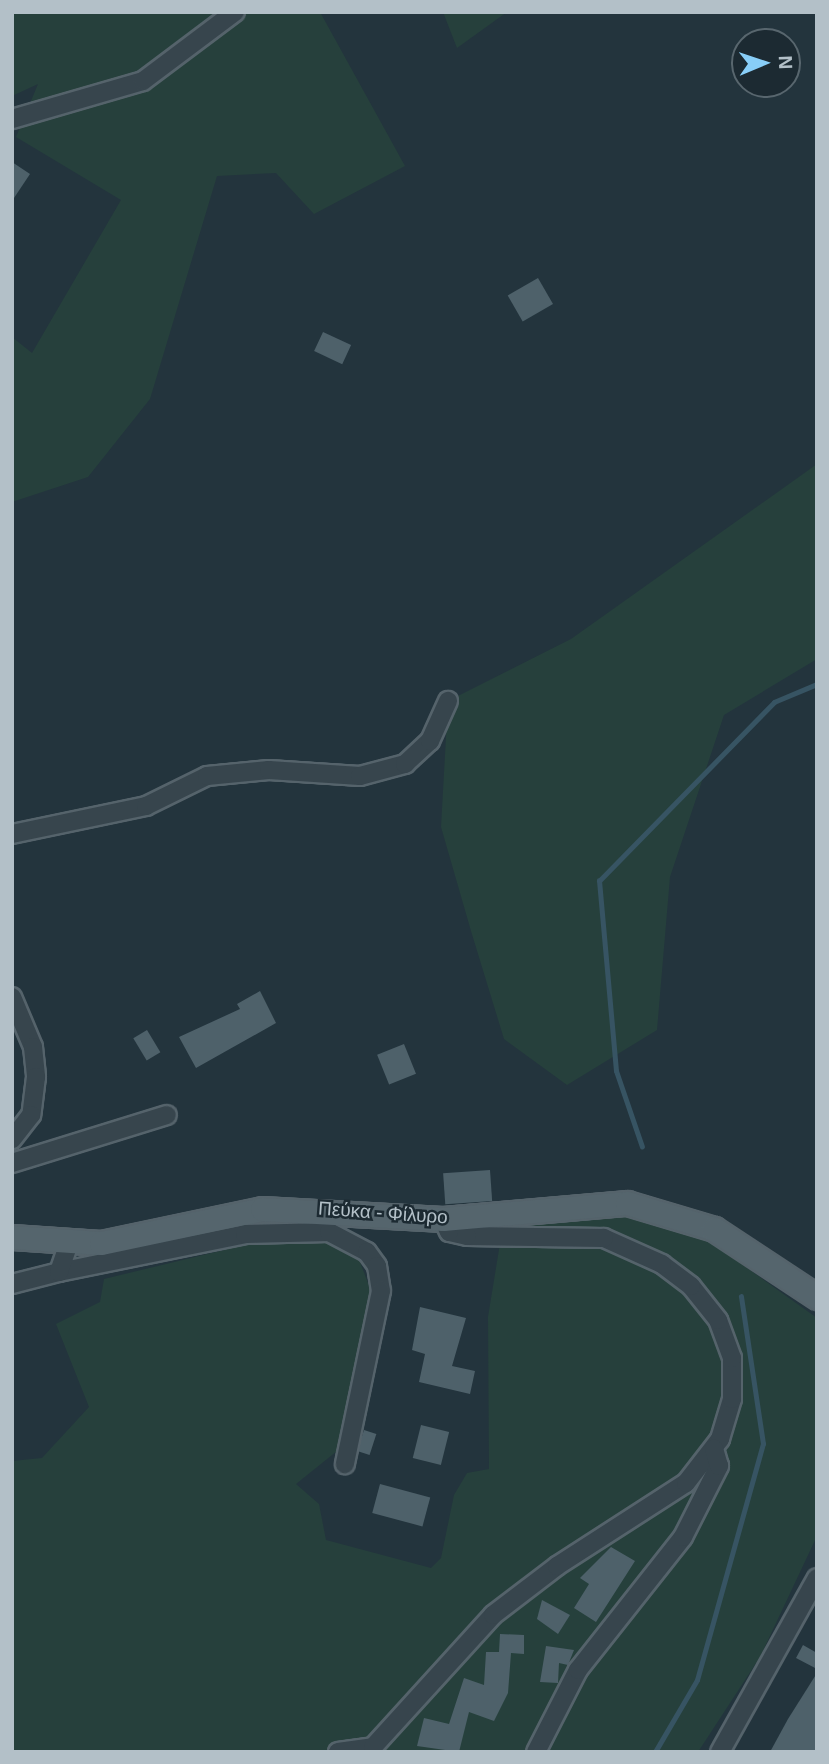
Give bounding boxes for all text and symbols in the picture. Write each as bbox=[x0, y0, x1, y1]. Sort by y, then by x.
north arrow bbox=[731, 28, 801, 98]
text: N bbox=[775, 55, 796, 70]
street label: Πεύκα - Φίλυρο bbox=[317, 1197, 449, 1229]

